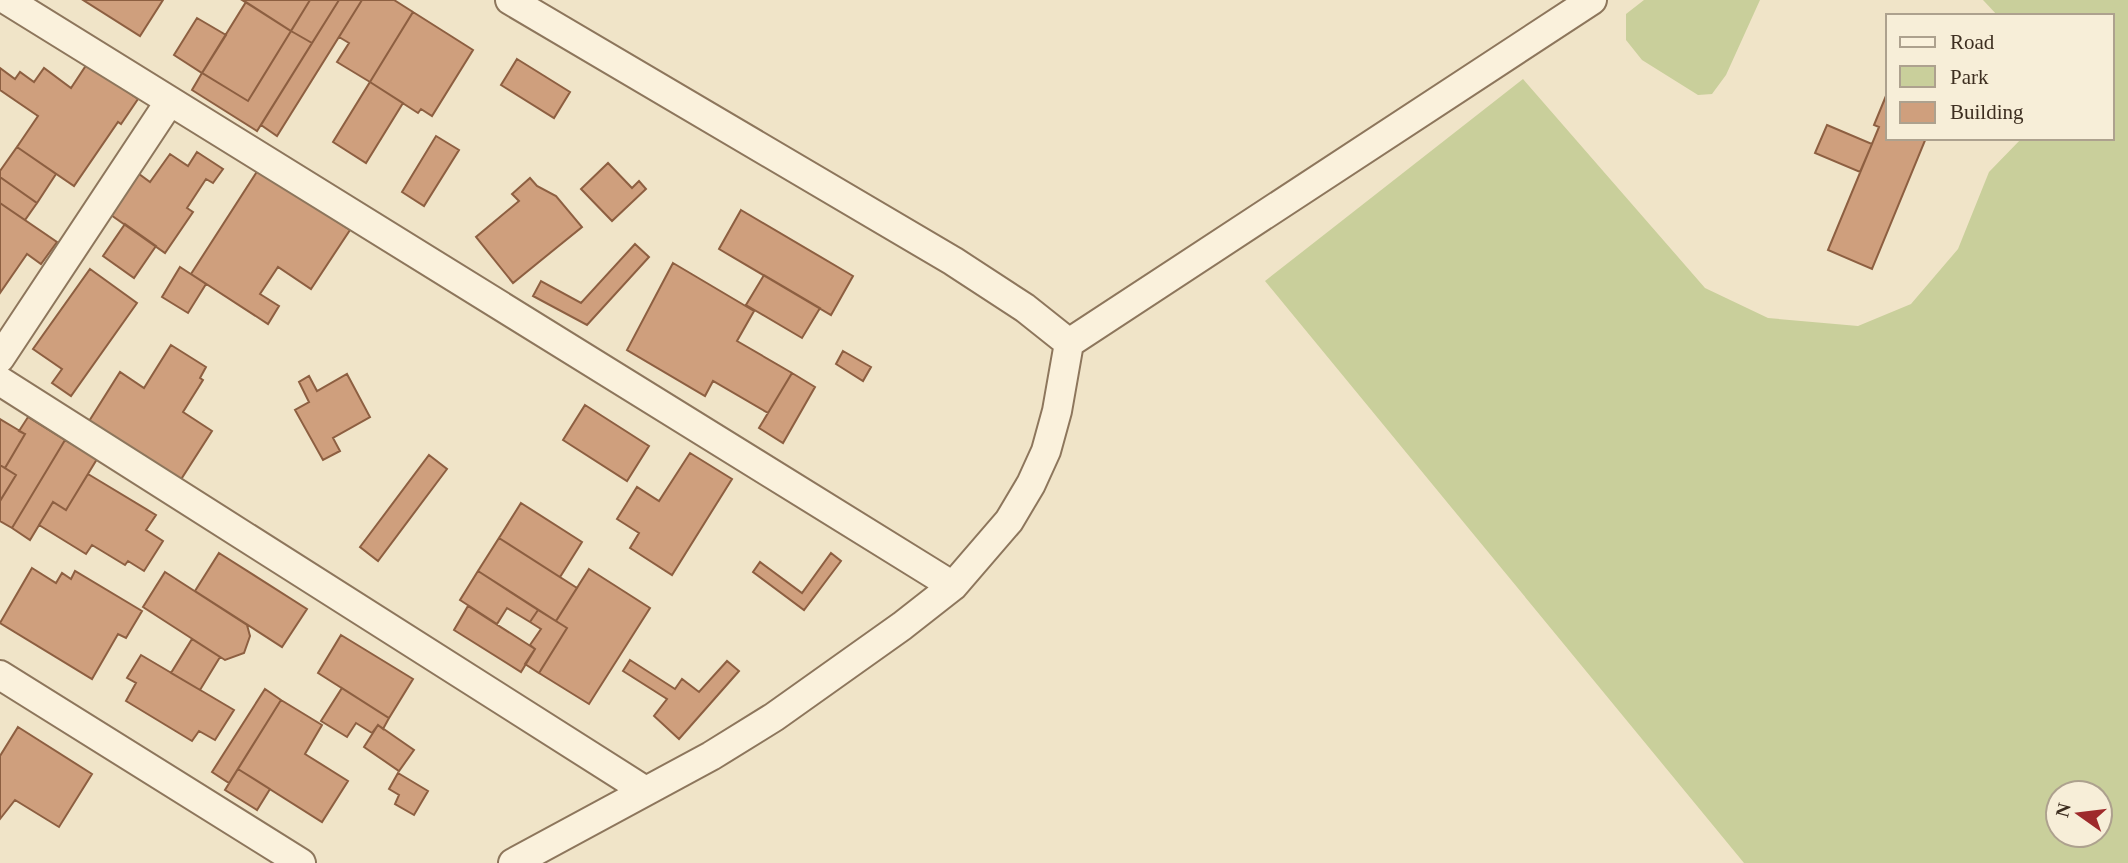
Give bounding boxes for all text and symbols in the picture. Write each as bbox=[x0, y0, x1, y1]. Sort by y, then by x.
legend bbox=[1886, 14, 2114, 140]
text: Road bbox=[1950, 30, 1995, 54]
text: Park bbox=[1950, 65, 1989, 89]
text: Building bbox=[1950, 100, 2024, 124]
north arrow bbox=[2044, 779, 2114, 849]
text: N bbox=[2051, 801, 2075, 819]

